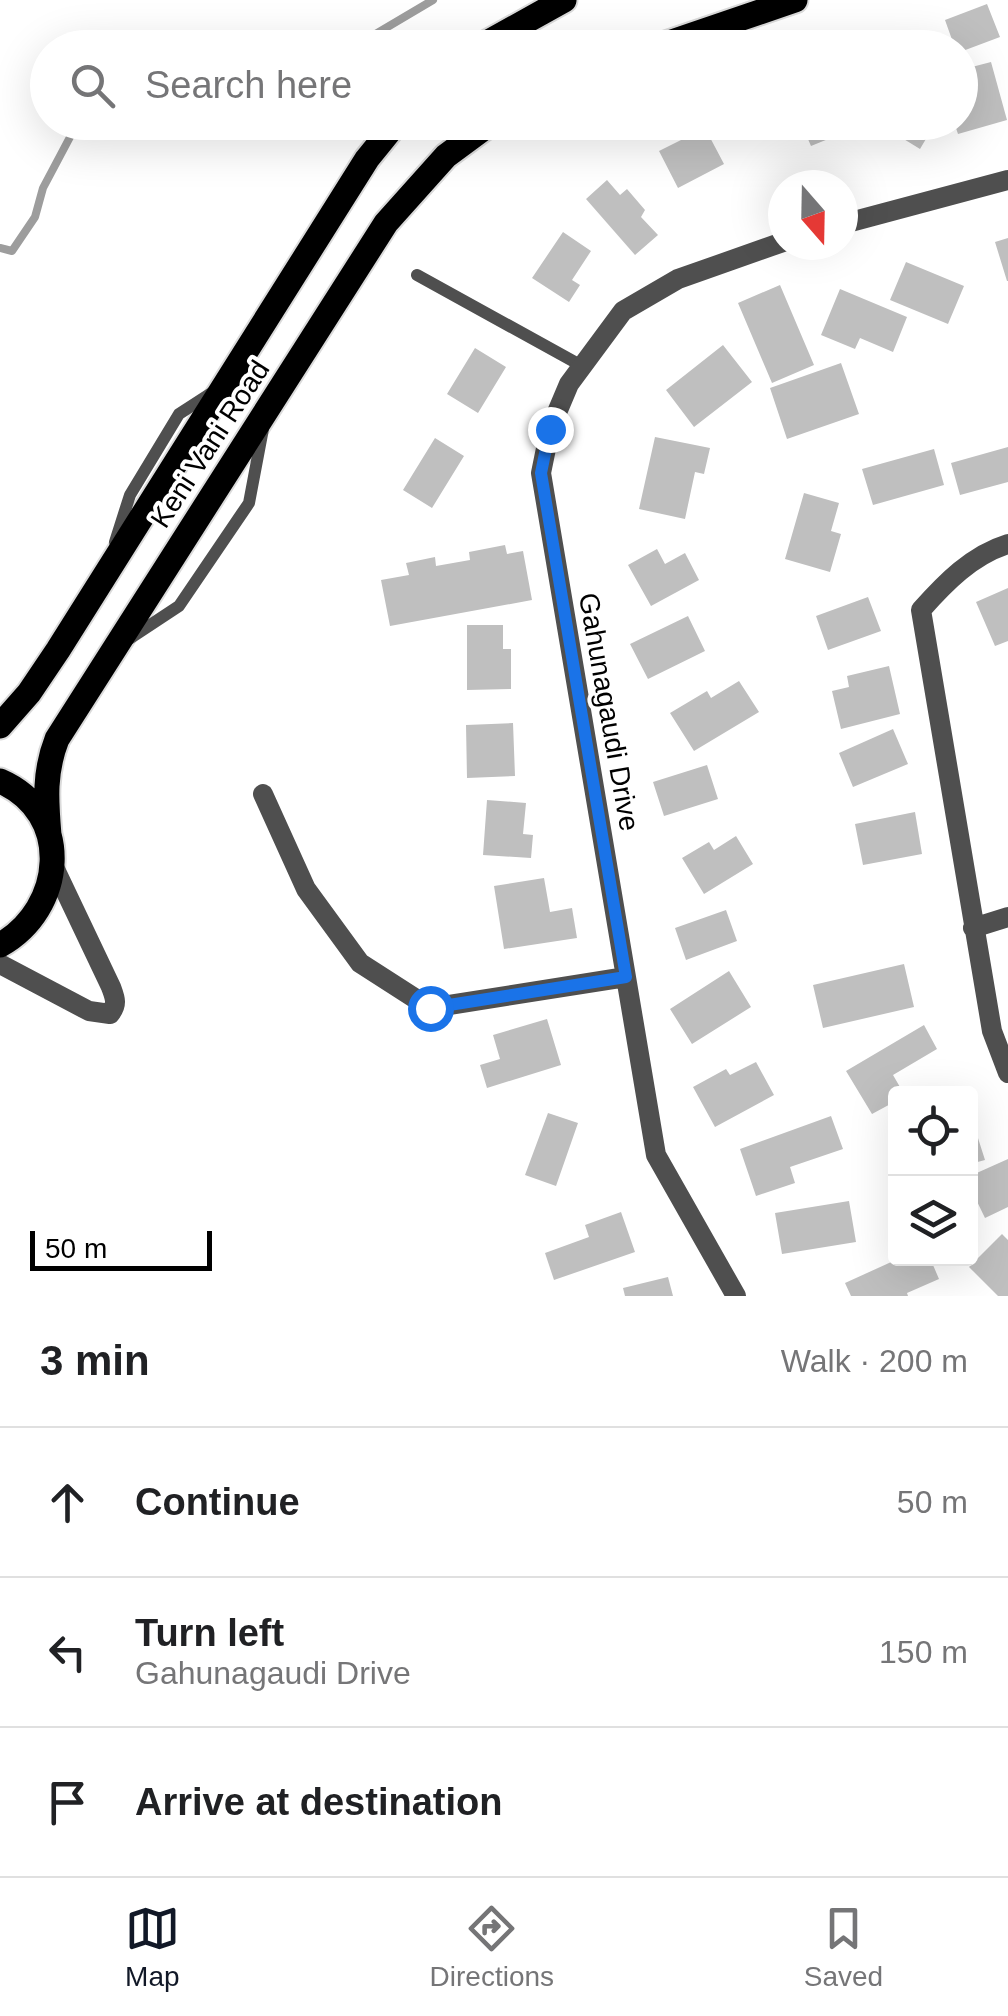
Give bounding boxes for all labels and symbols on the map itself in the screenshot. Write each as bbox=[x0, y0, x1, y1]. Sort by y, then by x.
north arrow bbox=[768, 170, 858, 260]
street label: Keni Vani Road bbox=[145, 355, 275, 533]
route end bbox=[528, 407, 574, 453]
street label: Gahunagaudi Drive bbox=[573, 591, 645, 833]
route start bbox=[408, 986, 454, 1032]
scale bar bbox=[30, 1226, 212, 1270]

